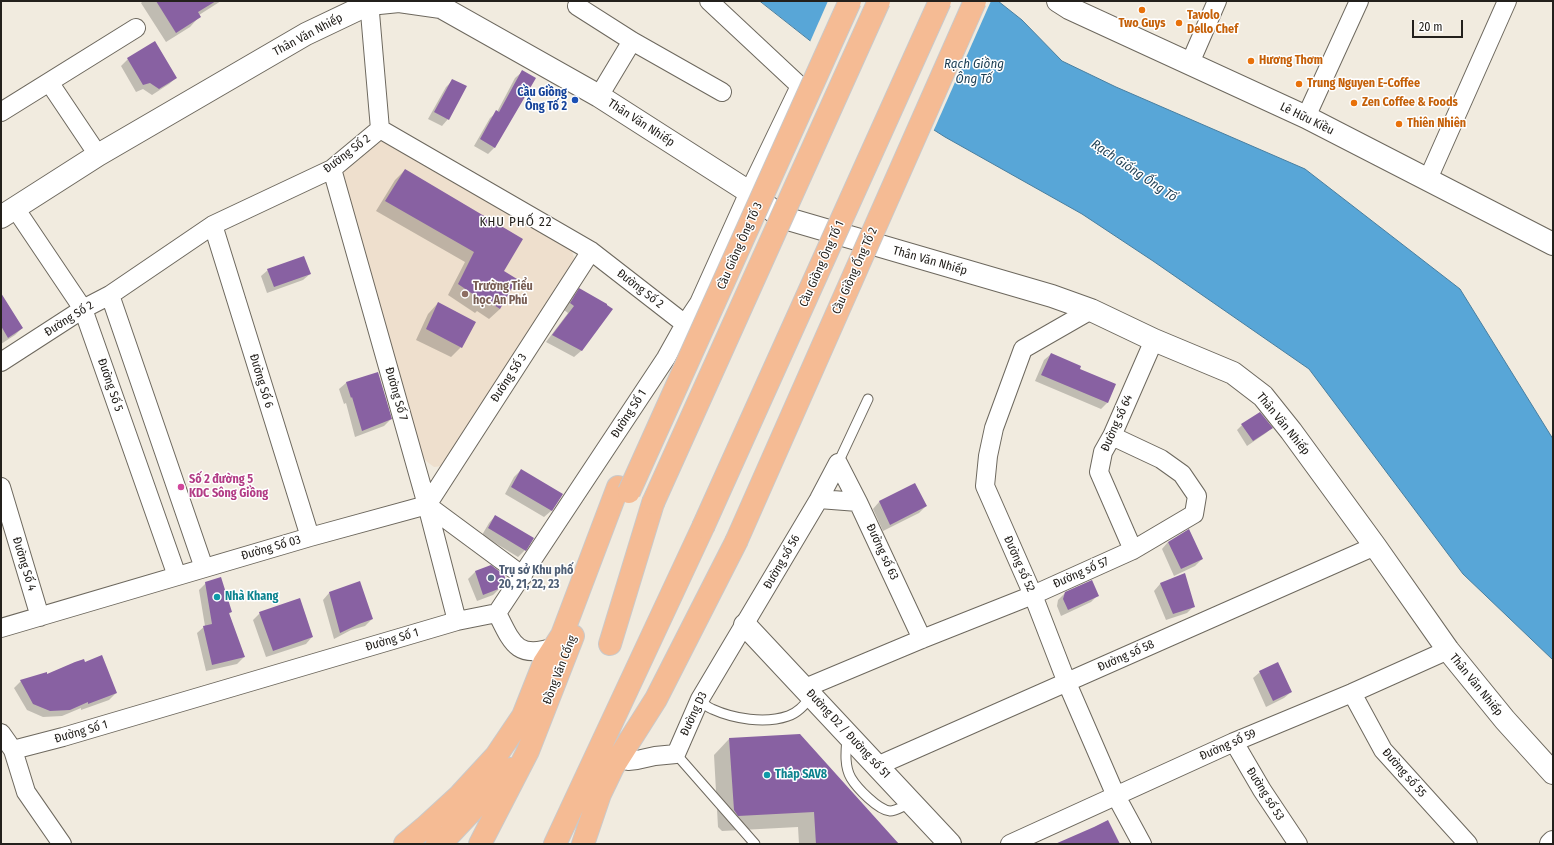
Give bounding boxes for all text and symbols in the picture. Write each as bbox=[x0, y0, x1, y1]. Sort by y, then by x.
marker: Two Guys bbox=[1137, 5, 1147, 15]
place label: Tavolo Dello Chef bbox=[1187, 9, 1238, 37]
street label: Thân Văn Nhiếp bbox=[271, 11, 345, 59]
scale bar bbox=[1414, 12, 1465, 38]
place label: Two Guys bbox=[1119, 17, 1165, 31]
marker: Tavolo Dello Chef bbox=[1174, 18, 1184, 28]
text: 20 m bbox=[1419, 20, 1443, 34]
place label: Hương Thơm bbox=[1259, 54, 1323, 68]
water label: Rạch Giồng Ông Tố bbox=[944, 56, 1004, 87]
marker: Hương Thơm bbox=[1246, 56, 1256, 66]
place label: Trung Nguyen E-Coffee bbox=[1307, 77, 1420, 91]
marker: Trung Nguyen E-Coffee bbox=[1294, 79, 1304, 89]
place label: Cầu Giồng Ông Tố 2 bbox=[517, 86, 567, 114]
marker: Cầu Giồng Ông Tố 2 bbox=[570, 95, 580, 105]
street label: Thân Văn Nhiếp bbox=[605, 96, 677, 150]
place label: Zen Coffee & Foods bbox=[1362, 96, 1458, 110]
marker: Zen Coffee & Foods bbox=[1349, 98, 1359, 108]
street label: Lê Hữu Kiều bbox=[1278, 100, 1336, 138]
place label: Thiên Nhiên bbox=[1407, 117, 1466, 131]
marker: Thiên Nhiên bbox=[1394, 119, 1404, 129]
street label: Đường Số 2 bbox=[321, 132, 373, 176]
water label: Rạch Giống Ống Tố bbox=[1088, 137, 1180, 205]
street label: Cầu Giồng Ông Tố 3 bbox=[714, 200, 766, 292]
district label: KHU PHỐ 22 bbox=[480, 214, 552, 230]
street label: Cầu Giồng Ông Tố 1 bbox=[797, 219, 847, 309]
street label: Cầu Giồng Ống Tố 2 bbox=[829, 225, 881, 317]
street label: Thân Văn Nhiếp bbox=[891, 244, 969, 278]
street label: Đường Số 2 bbox=[614, 266, 666, 312]
place label: Trường Tiểu học An Phú bbox=[473, 280, 533, 308]
marker: Trường Tiểu học An Phú bbox=[460, 289, 470, 299]
street label: Đường Số 2 bbox=[42, 298, 96, 340]
street label: Đường Số 3 bbox=[488, 351, 530, 405]
street label: Đường Số 6 bbox=[246, 352, 276, 410]
street label: Đường Số 5 bbox=[94, 356, 126, 414]
street label: Đường Số 7 bbox=[382, 366, 410, 422]
street label: Đường Số 1 bbox=[608, 387, 650, 441]
street label: Thân Văn Nhiếp bbox=[1253, 390, 1313, 458]
street label: Đường số 64 bbox=[1098, 392, 1136, 454]
place label: Số 2 đường 5 KDC Sông Giồng bbox=[189, 473, 268, 501]
marker: Số 2 đường 5 KDC Sông Giồng bbox=[176, 482, 186, 492]
street label: Đường số 63 bbox=[863, 522, 901, 582]
street label: Đường số 56 bbox=[761, 532, 803, 592]
street label: Đường Số 03 bbox=[239, 533, 303, 563]
street label: Đường số 52 bbox=[1000, 534, 1038, 594]
street label: Đường Số 4 bbox=[9, 535, 39, 593]
street label: Đường số 57 bbox=[1051, 554, 1111, 592]
place label: Trụ sở Khu phố 20, 21, 22, 23 bbox=[499, 564, 573, 592]
marker: Trụ sở Khu phố 20, 21, 22, 23 bbox=[486, 573, 496, 583]
place label: Nhà Khang bbox=[225, 590, 278, 604]
marker: Nhà Khang bbox=[212, 592, 222, 602]
street label: Đường Số 1 bbox=[364, 626, 420, 654]
street label: Đồng Văn Cống bbox=[540, 633, 580, 707]
street label: Đường số 58 bbox=[1095, 637, 1157, 675]
street label: Thân Văn Nhiếp bbox=[1446, 651, 1506, 719]
street label: Đường D2 / Đường số 51 bbox=[803, 686, 893, 782]
street label: Đường D3 bbox=[678, 690, 710, 738]
street label: Đường Số 1 bbox=[53, 718, 109, 746]
street label: Đường số 59 bbox=[1198, 726, 1258, 764]
street label: Đường số 55 bbox=[1379, 746, 1429, 800]
street label: Đường số 53 bbox=[1243, 765, 1287, 823]
place label: Tháp SAV8 bbox=[775, 768, 827, 782]
marker: Tháp SAV8 bbox=[762, 770, 772, 780]

